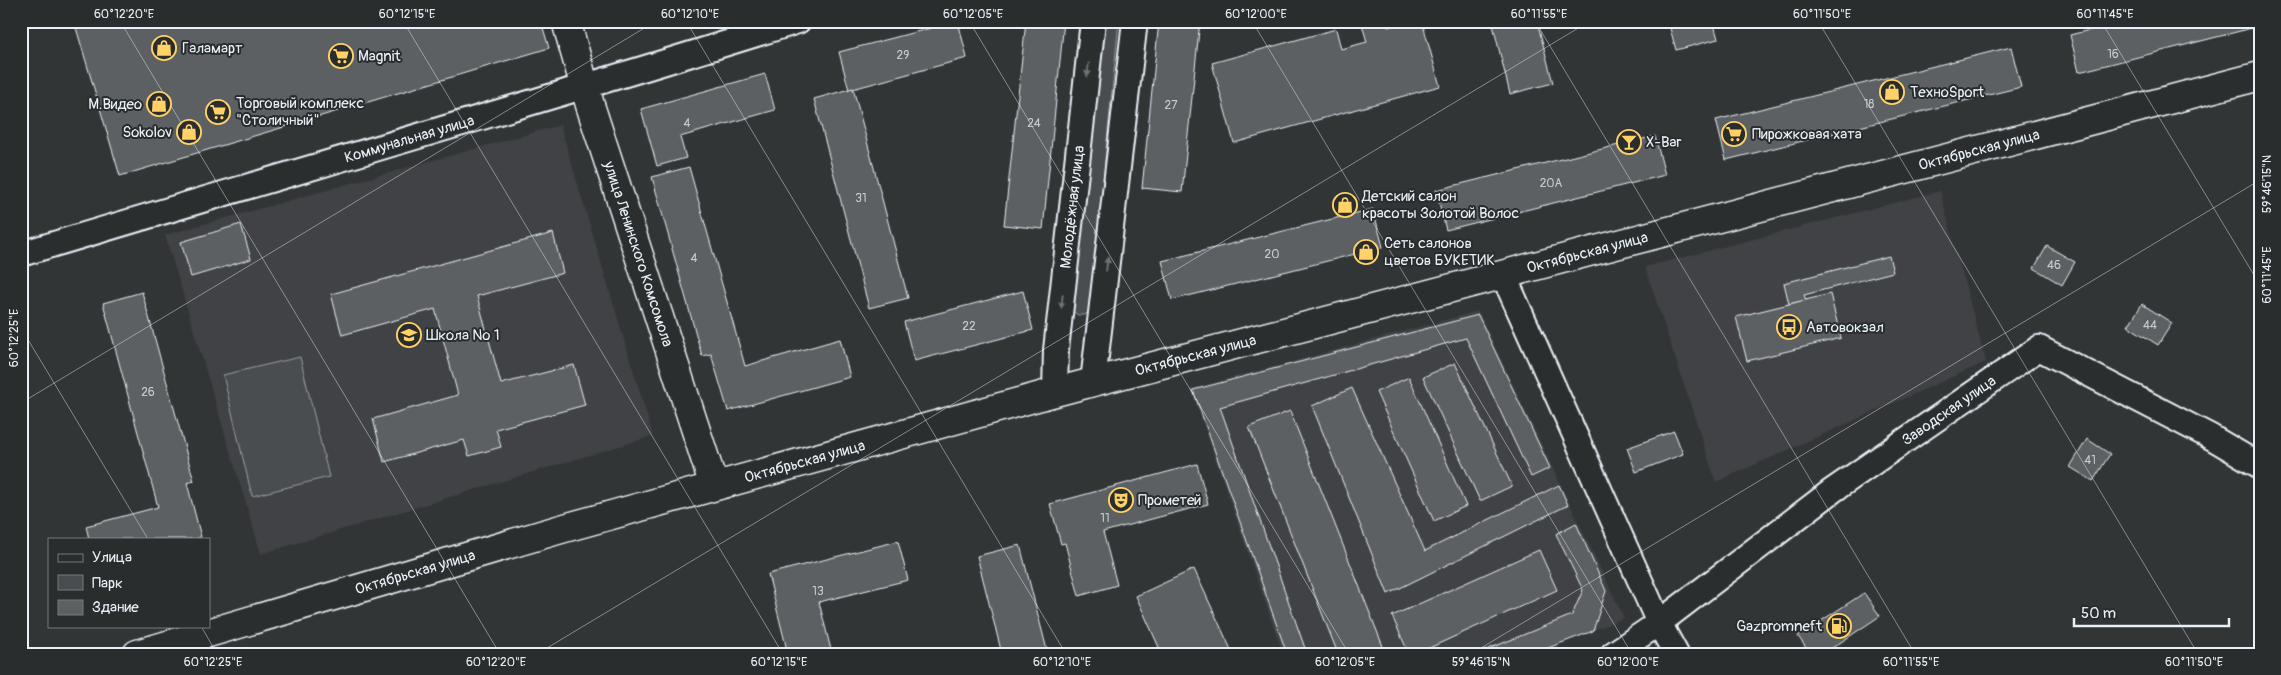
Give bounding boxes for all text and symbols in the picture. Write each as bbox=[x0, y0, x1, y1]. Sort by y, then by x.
text: 60°12'20"E bbox=[94, 7, 154, 22]
text: 60°12'15"E bbox=[379, 7, 435, 22]
text: 60°12'10"E bbox=[661, 7, 719, 22]
text: 60°12'05"E bbox=[943, 7, 1003, 22]
text: 60°12'00"E bbox=[1225, 7, 1287, 22]
text: 60°11'55"E bbox=[1511, 7, 1567, 22]
text: 60°11'50"E bbox=[1793, 7, 1851, 22]
text: 60°11'45"E bbox=[2077, 7, 2133, 22]
shop icon: Галамарт bbox=[151, 35, 177, 61]
place label: Галамарт bbox=[182, 39, 243, 58]
supermarket icon: Magnit bbox=[328, 43, 354, 69]
place label: Magnit bbox=[358, 47, 401, 66]
house number: 16 bbox=[2107, 47, 2119, 62]
house number: 29 bbox=[897, 48, 909, 63]
one-way arrow bbox=[1084, 62, 1092, 78]
shop icon: ТехноSport bbox=[1879, 79, 1905, 105]
place label: ТехноSport bbox=[1910, 83, 1985, 102]
shop icon: М.Видео bbox=[146, 91, 172, 117]
place label: Торговый комплекс "Столичный" bbox=[236, 94, 364, 130]
place label: М.Видео bbox=[88, 95, 142, 114]
house number: 18 bbox=[1864, 97, 1874, 112]
house number: 27 bbox=[1164, 98, 1178, 113]
supermarket icon: Торговый комплекс "Столичный" bbox=[205, 99, 231, 125]
street label: Коммунальная улица bbox=[342, 111, 476, 167]
house number: 4 bbox=[684, 116, 691, 131]
house number: 24 bbox=[1027, 116, 1041, 131]
shop icon: Sokolov bbox=[176, 119, 202, 145]
supermarket icon: Пирожковая хата bbox=[1721, 121, 1747, 147]
place label: Sokolov bbox=[123, 123, 172, 142]
place label: Пирожковая хата bbox=[1752, 125, 1862, 144]
street label: Октябрьская улица bbox=[1916, 125, 2042, 175]
bar icon: X-Bar bbox=[1616, 129, 1642, 155]
place label: X-Bar bbox=[1646, 133, 1682, 152]
street label: Молодёжная улица bbox=[1056, 144, 1088, 269]
text: 59°46'15"N bbox=[2260, 155, 2275, 213]
street label: улица Ленинского Комсомола bbox=[599, 158, 677, 349]
house number: 20А bbox=[1540, 176, 1563, 191]
place label: Детский салон красоты Золотой Волос bbox=[1361, 187, 1519, 223]
house number: 31 bbox=[855, 191, 867, 206]
shop icon: Детский салон красоты Золотой Волос bbox=[1332, 192, 1358, 218]
street label: Октябрьская улица bbox=[1525, 227, 1650, 277]
place label: Сеть салонов цветов БУКЕТИК bbox=[1384, 234, 1495, 270]
shop icon: Сеть салонов цветов БУКЕТИК bbox=[1353, 239, 1379, 265]
house number: 20 bbox=[1265, 247, 1279, 262]
text: 60°11'45"E bbox=[2260, 247, 2275, 303]
house number: 4 bbox=[691, 251, 698, 266]
one-way arrow bbox=[1103, 256, 1111, 272]
house number: 46 bbox=[2047, 258, 2061, 273]
one-way arrow bbox=[1058, 293, 1066, 309]
text: 60°12'25"E bbox=[7, 309, 22, 367]
bus stop icon: Автовокзал bbox=[1776, 314, 1802, 340]
place label: Автовокзал bbox=[1806, 318, 1884, 337]
house number: 44 bbox=[2143, 318, 2157, 333]
house number: 22 bbox=[962, 319, 976, 334]
school or university icon: Школа № 1 bbox=[396, 322, 422, 348]
place label: Школа № 1 bbox=[426, 326, 500, 345]
street label: Октябрьская улица bbox=[1133, 330, 1258, 380]
street label: Заводская улица bbox=[1898, 371, 2000, 450]
house number: 26 bbox=[141, 385, 155, 400]
street label: Октябрьская улица bbox=[742, 436, 867, 487]
house number: 41 bbox=[2084, 453, 2096, 468]
theatre icon: Прометей bbox=[1108, 487, 1134, 513]
place label: Прометей bbox=[1138, 491, 1202, 510]
house number: 11 bbox=[1100, 511, 1110, 526]
legend bbox=[48, 538, 210, 628]
street label: Октябрьская улица bbox=[353, 545, 478, 599]
text: Улица bbox=[92, 548, 132, 567]
text: Парк bbox=[92, 574, 123, 593]
house number: 13 bbox=[812, 584, 824, 599]
scale bar bbox=[2074, 595, 2228, 627]
text: Здание bbox=[92, 598, 139, 617]
text: 50 m bbox=[2081, 604, 2116, 623]
fuel station icon: Gazpromneft bbox=[1826, 613, 1852, 639]
place label: Gazpromneft bbox=[1736, 617, 1823, 636]
text: 60°12'25"E bbox=[184, 655, 242, 670]
text: 60°12'20"E bbox=[466, 655, 526, 670]
text: 60°12'15"E bbox=[751, 655, 807, 670]
text: 60°12'10"E bbox=[1033, 655, 1091, 670]
text: 60°12'05"E bbox=[1315, 655, 1375, 670]
text: 59°46'15"N bbox=[1452, 655, 1510, 670]
text: 60°12'00"E bbox=[1597, 655, 1659, 670]
text: 60°11'55"E bbox=[1883, 655, 1939, 670]
text: 60°11'50"E bbox=[2165, 655, 2223, 670]

